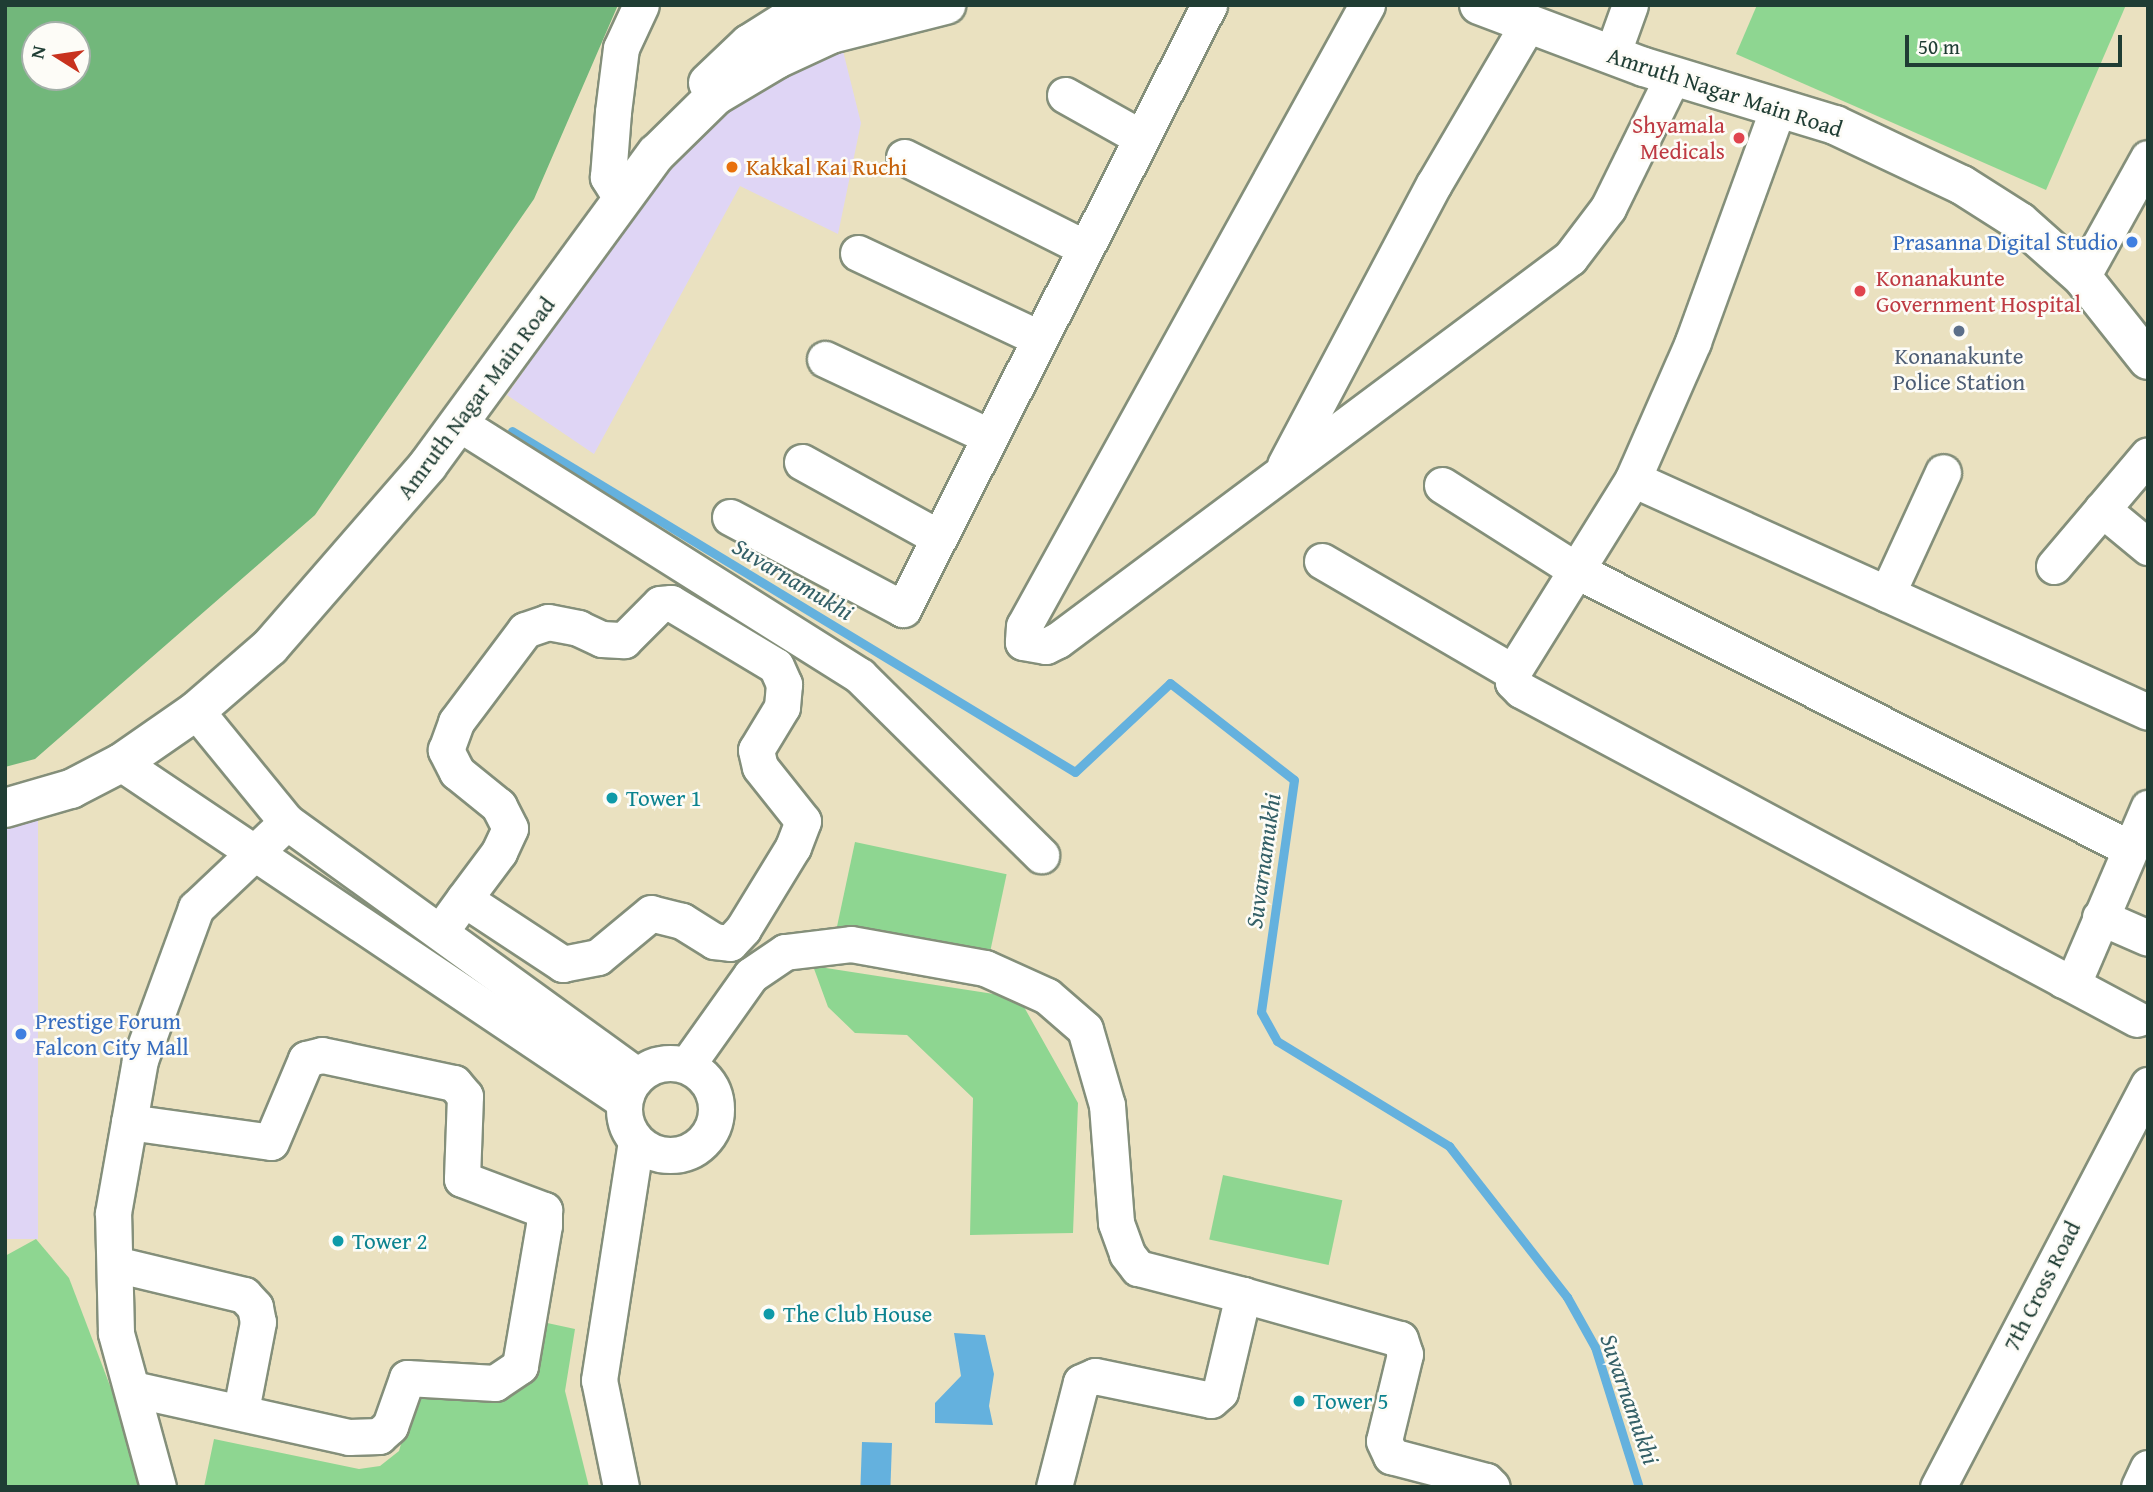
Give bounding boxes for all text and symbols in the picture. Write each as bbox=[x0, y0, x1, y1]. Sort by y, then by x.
north arrow bbox=[21, 21, 91, 91]
scale bar bbox=[1908, 21, 2125, 65]
text: 50 m bbox=[1918, 31, 1960, 62]
street label: Amruth Nagar Main Road bbox=[1604, 41, 1846, 143]
text: N bbox=[22, 43, 52, 61]
place label: Shyamala Medicals bbox=[1632, 111, 1725, 165]
marker: Shyamala Medicals bbox=[1731, 130, 1747, 146]
place label: Kakkal Kai Ruchi bbox=[746, 153, 907, 181]
marker: Kakkal Kai Ruchi bbox=[724, 159, 740, 175]
place label: Prasanna Digital Studio bbox=[1893, 228, 2118, 256]
marker: Prasanna Digital Studio bbox=[2124, 234, 2140, 250]
place label: Konanakunte Government Hospital bbox=[1876, 264, 2081, 318]
marker: Konanakunte Government Hospital bbox=[1850, 281, 1870, 301]
street label: Amruth Nagar Main Road bbox=[391, 292, 561, 504]
marker: Konanakunte Police Station bbox=[1951, 323, 1967, 339]
place label: Konanakunte Police Station bbox=[1893, 342, 2025, 396]
water label: Suvarnamukhi bbox=[727, 532, 859, 626]
place label: Tower 1 bbox=[626, 784, 702, 812]
marker: Tower 1 bbox=[604, 790, 620, 806]
water label: Suvarnamukhi bbox=[1239, 792, 1287, 930]
place label: Prestige Forum Falcon City Mall bbox=[35, 1007, 189, 1061]
marker: Prestige Forum Falcon City Mall bbox=[13, 1026, 29, 1042]
street label: 7th Cross Road bbox=[1997, 1216, 2087, 1356]
place label: Tower 2 bbox=[352, 1227, 428, 1255]
marker: Tower 2 bbox=[330, 1233, 346, 1249]
place label: The Club House bbox=[783, 1300, 932, 1328]
marker: The Club House bbox=[761, 1306, 777, 1322]
water label: Suvarnamukhi bbox=[1594, 1330, 1666, 1468]
place label: Tower 5 bbox=[1313, 1387, 1389, 1415]
marker: Tower 5 bbox=[1291, 1393, 1307, 1409]

